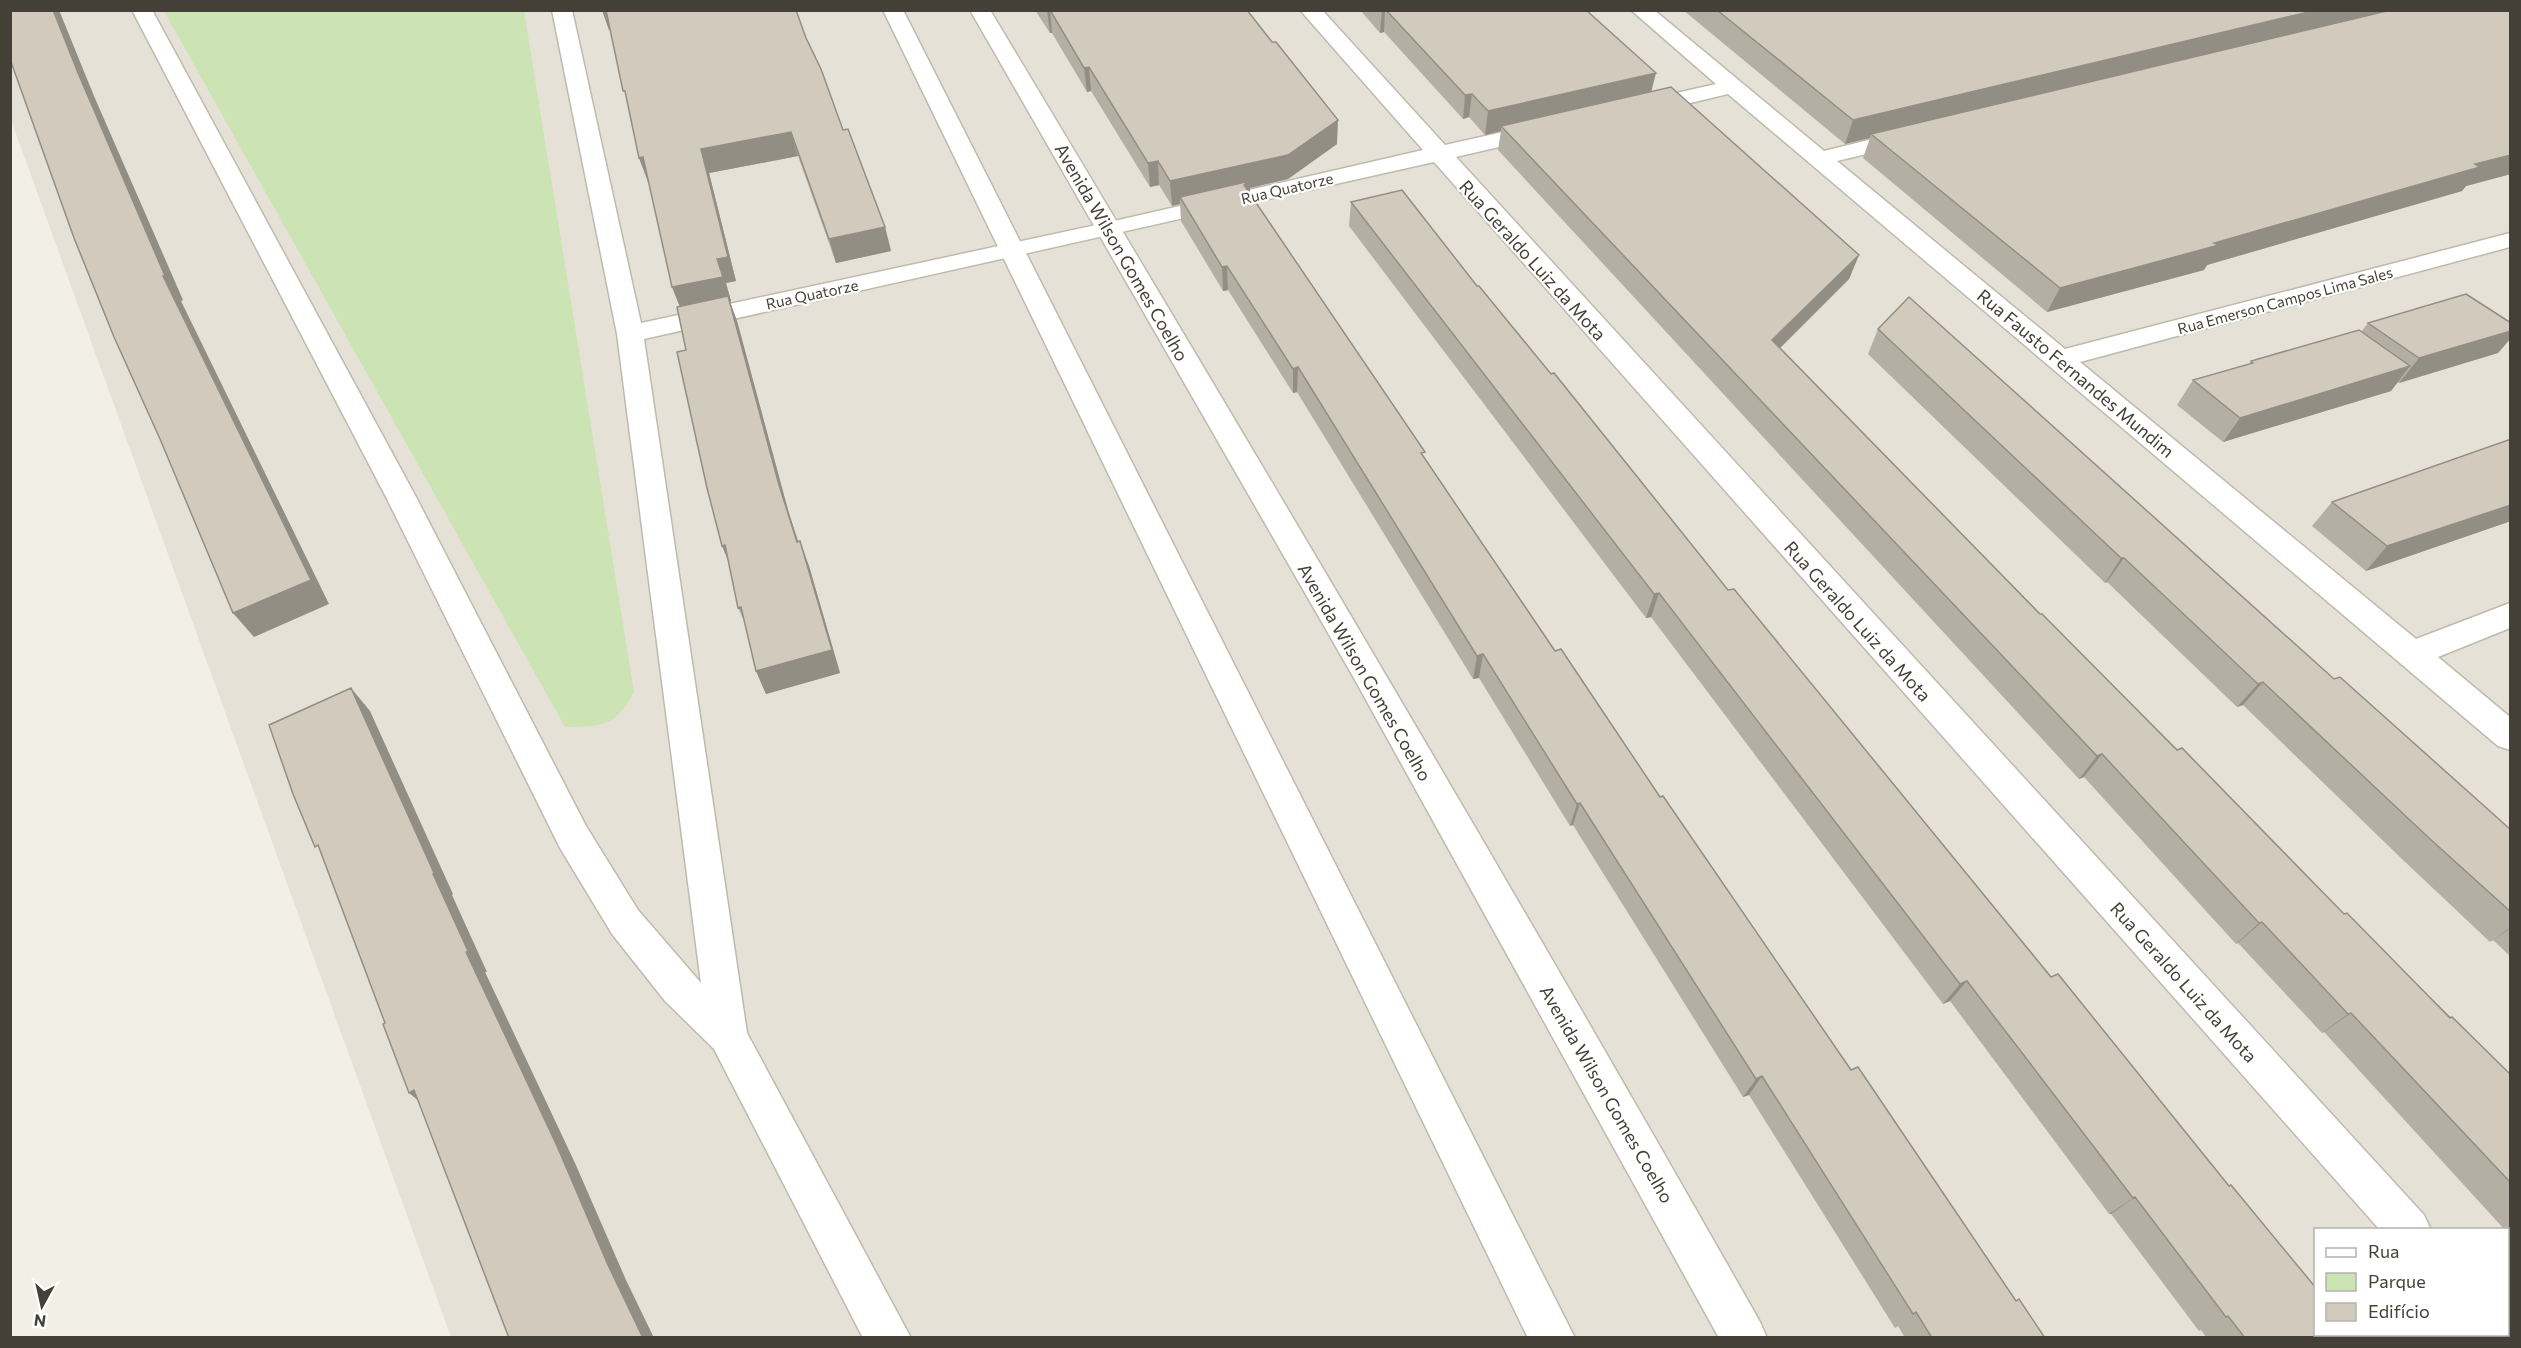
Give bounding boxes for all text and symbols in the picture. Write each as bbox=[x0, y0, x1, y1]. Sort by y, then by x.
street label: Avenida Wilson Gomes Coelho bbox=[1051, 139, 1193, 365]
street label: Rua Quatorze bbox=[1239, 169, 1335, 207]
street label: Rua Geraldo Luiz da Mota bbox=[1455, 175, 1611, 345]
street label: Rua Emerson Campos Lima Sales bbox=[2175, 263, 2395, 337]
street label: Rua Quatorze bbox=[764, 275, 860, 313]
street label: Rua Fausto Fernandes Mundim bbox=[1973, 284, 2179, 462]
street label: Rua Geraldo Luiz da Mota bbox=[1780, 536, 1936, 706]
street label: Avenida Wilson Gomes Coelho bbox=[1294, 559, 1436, 785]
street label: Rua Geraldo Luiz da Mota bbox=[2106, 897, 2262, 1067]
street label: Avenida Wilson Gomes Coelho bbox=[1536, 981, 1678, 1207]
legend bbox=[2314, 1228, 2509, 1336]
text: Rua bbox=[2368, 1240, 2399, 1262]
text: Parque bbox=[2368, 1270, 2426, 1292]
north arrow bbox=[12, 1276, 72, 1336]
text: Edifício bbox=[2368, 1300, 2430, 1322]
text: N bbox=[33, 1311, 47, 1332]

